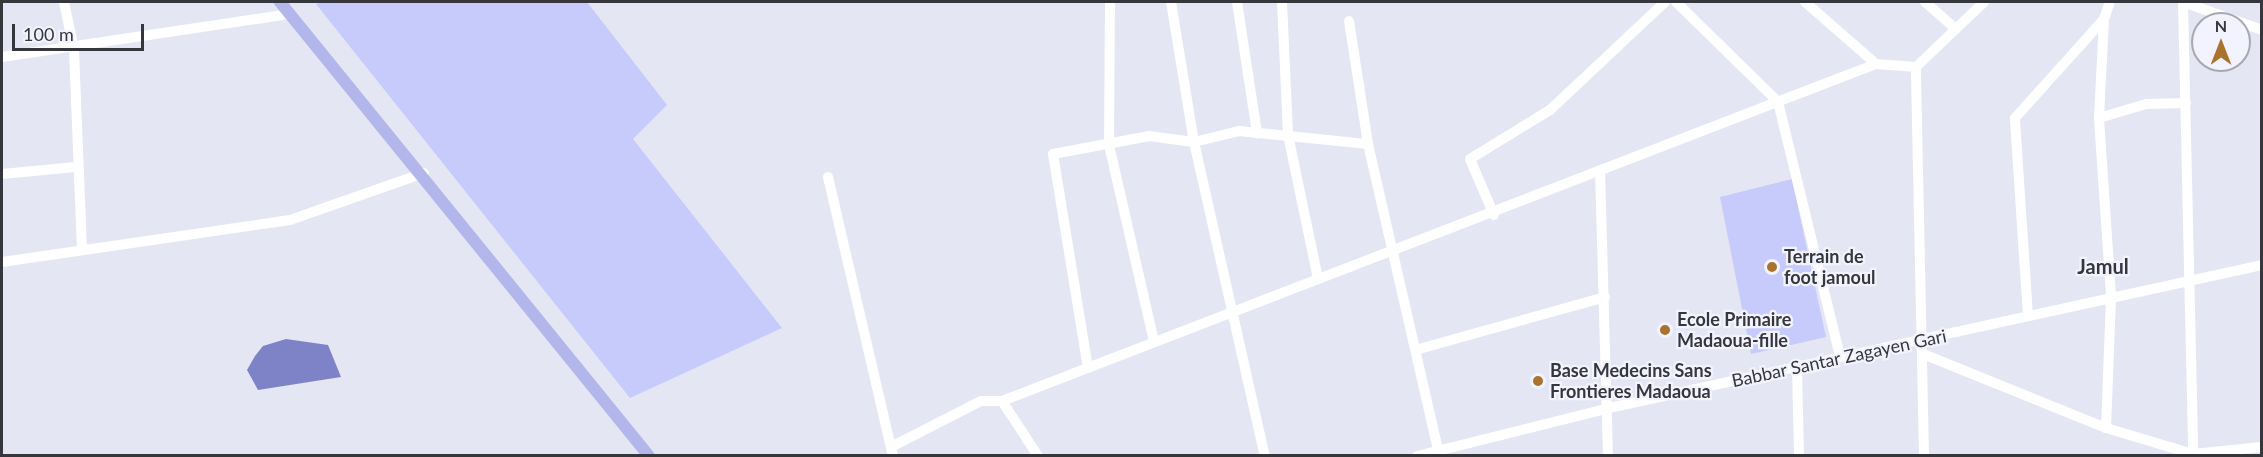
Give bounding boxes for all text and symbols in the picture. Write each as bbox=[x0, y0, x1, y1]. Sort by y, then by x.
scale bar bbox=[15, 12, 147, 50]
north arrow bbox=[2191, 12, 2251, 72]
text: N bbox=[2215, 16, 2227, 35]
text: 100 m bbox=[23, 23, 74, 45]
place label: Terrain de foot jamoul bbox=[1784, 246, 1876, 288]
district label: Jamul bbox=[2077, 254, 2129, 278]
marker: Terrain de foot jamoul bbox=[1765, 260, 1779, 274]
place label: Ecole Primaire Madaoua-fille bbox=[1677, 309, 1791, 352]
marker: Ecole Primaire Madaoua-fille bbox=[1658, 323, 1672, 337]
street label: Babbar Santar Zagayen Gari bbox=[1729, 325, 1949, 391]
place label: Base Medecins Sans Frontieres Madaoua bbox=[1550, 360, 1712, 403]
marker: Base Medecins Sans Frontieres Madaoua bbox=[1531, 374, 1545, 388]

